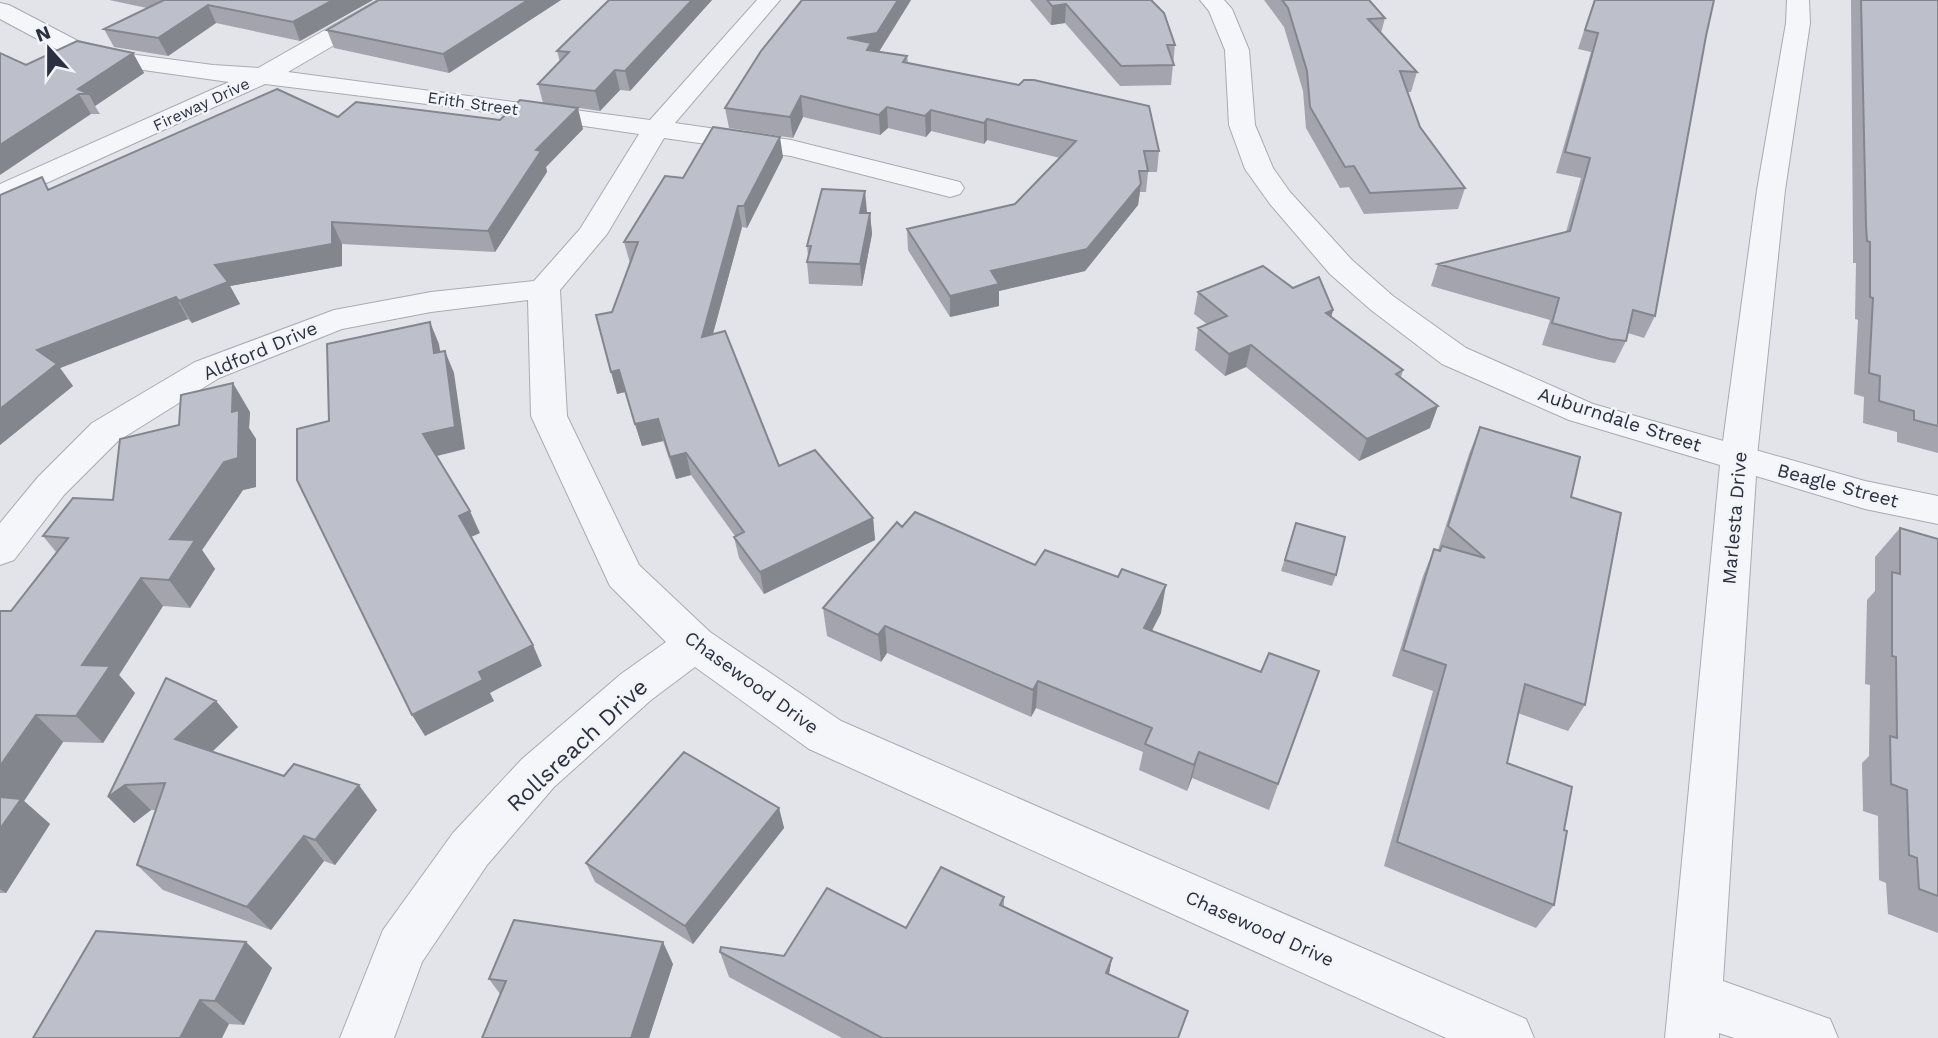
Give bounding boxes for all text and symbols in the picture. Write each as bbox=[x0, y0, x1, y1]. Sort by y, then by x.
north arrow bbox=[14, 14, 84, 84]
text: N bbox=[32, 20, 54, 47]
street label: Fireway Drive bbox=[150, 74, 252, 135]
street label: Erith Street bbox=[426, 88, 520, 119]
street label: Aldford Drive bbox=[200, 316, 321, 385]
street label: Auburndale Street bbox=[1535, 382, 1704, 457]
street label: Marlesta Drive bbox=[1717, 451, 1752, 586]
street label: Beagle Street bbox=[1775, 458, 1901, 513]
street label: Chasewood Drive bbox=[680, 626, 823, 739]
street label: Rollsreach Drive bbox=[501, 673, 653, 817]
street label: Chasewood Drive bbox=[1182, 885, 1338, 972]

